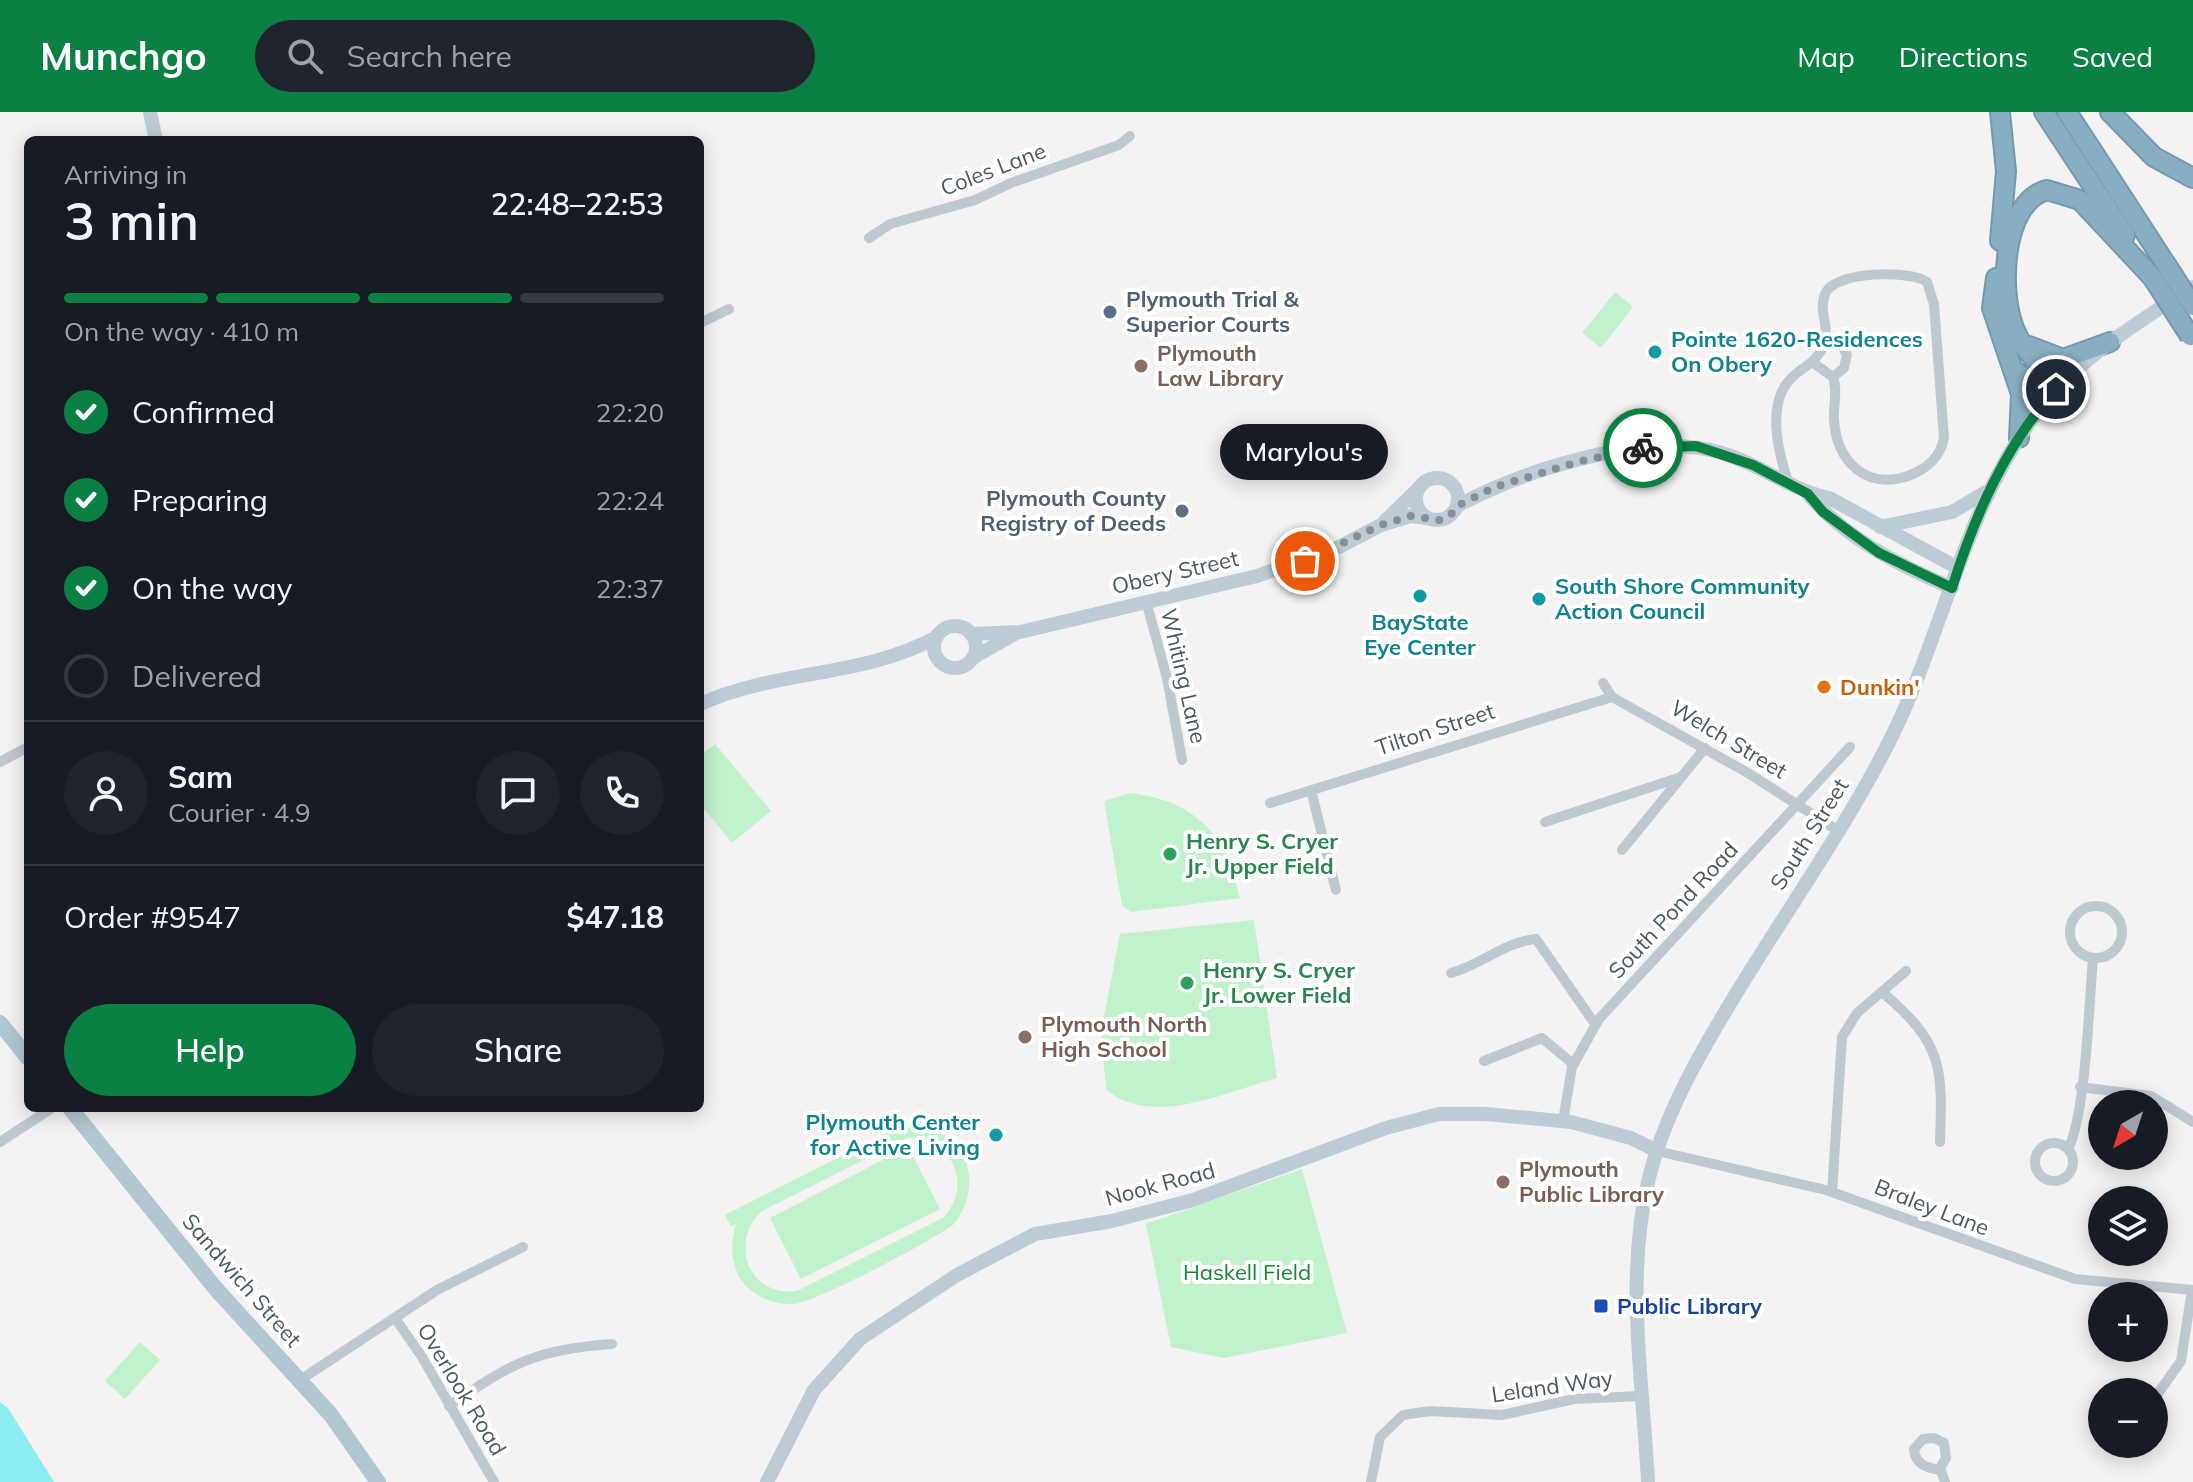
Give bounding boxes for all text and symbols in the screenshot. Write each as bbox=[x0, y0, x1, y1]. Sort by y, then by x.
search box bbox=[255, 20, 815, 92]
text: Munchgo bbox=[40, 32, 207, 80]
icon: search bbox=[283, 34, 327, 78]
text: Search here bbox=[347, 37, 512, 75]
text: Map bbox=[1797, 39, 1855, 74]
text: Directions bbox=[1899, 39, 2028, 74]
text: Saved bbox=[2072, 39, 2153, 74]
street label: Coles Lane bbox=[936, 136, 1050, 202]
text: Arriving in bbox=[64, 158, 187, 191]
text: 22:48–22:53 bbox=[491, 185, 664, 223]
text: 3 min bbox=[64, 188, 199, 253]
place label: Plymouth Trial & Superior Courts bbox=[1126, 285, 1300, 338]
marker: Plymouth Trial & Superior Courts bbox=[1101, 303, 1119, 321]
text: On the way · 410 m bbox=[64, 315, 299, 348]
place label: Pointe 1620-Residences On Obery bbox=[1671, 325, 1923, 378]
place label: Plymouth Law Library bbox=[1157, 339, 1283, 392]
marker: Pointe 1620-Residences On Obery bbox=[1646, 343, 1664, 361]
pin bbox=[2022, 355, 2090, 423]
marker: Plymouth Law Library bbox=[1132, 357, 1150, 375]
icon: home bbox=[2034, 367, 2078, 411]
icon: check bbox=[64, 390, 108, 434]
text: Confirmed bbox=[132, 393, 275, 431]
text: 22:20 bbox=[596, 396, 664, 429]
courier bbox=[1603, 408, 1683, 488]
callout: Marylou's bbox=[1221, 425, 1389, 481]
icon: bike bbox=[1621, 426, 1665, 470]
text: Marylou's bbox=[1245, 435, 1363, 468]
icon: check bbox=[64, 478, 108, 522]
text: Preparing bbox=[132, 481, 268, 519]
text: 22:24 bbox=[596, 484, 664, 517]
place label: Plymouth County Registry of Deeds bbox=[980, 484, 1166, 537]
marker: Plymouth County Registry of Deeds bbox=[1173, 502, 1191, 520]
pin bbox=[1271, 527, 1339, 595]
icon: bag bbox=[1283, 539, 1327, 583]
street label: Obery Street bbox=[1109, 544, 1241, 600]
icon: check bbox=[64, 566, 108, 610]
text: On the way bbox=[132, 569, 292, 607]
text: 22:37 bbox=[596, 572, 664, 605]
place label: South Shore Community Action Council bbox=[1555, 572, 1810, 625]
marker: BayState Eye Center bbox=[1411, 587, 1429, 605]
marker: South Shore Community Action Council bbox=[1530, 590, 1548, 608]
street label: Whiting Lane bbox=[1155, 606, 1213, 746]
place label: BayState Eye Center bbox=[1364, 608, 1476, 661]
text: Delivered bbox=[132, 657, 262, 695]
place label: Dunkin' bbox=[1840, 673, 1920, 701]
marker: Dunkin' bbox=[1815, 678, 1833, 696]
street label: Welch Street bbox=[1666, 693, 1792, 785]
street label: Tilton Street bbox=[1372, 697, 1498, 761]
button: person bbox=[64, 751, 148, 835]
button: chat bbox=[476, 751, 560, 835]
button: phone bbox=[580, 751, 664, 835]
text: Sam bbox=[168, 758, 233, 796]
street label: South Street bbox=[1764, 773, 1854, 895]
text: Courier · 4.9 bbox=[168, 796, 311, 829]
place label: Henry S. Cryer Jr. Upper Field bbox=[1186, 827, 1338, 880]
street label: South Pond Road bbox=[1602, 836, 1744, 984]
marker: Henry S. Cryer Jr. Upper Field bbox=[1161, 845, 1179, 863]
text: Order #9547 bbox=[64, 898, 241, 936]
text: $47.18 bbox=[567, 898, 664, 936]
place label: Henry S. Cryer Jr. Lower Field bbox=[1203, 956, 1355, 1009]
marker: Henry S. Cryer Jr. Lower Field bbox=[1178, 974, 1196, 992]
button: Help bbox=[64, 1004, 356, 1096]
button: Share bbox=[372, 1004, 664, 1096]
place label: Plymouth North High School bbox=[1041, 1010, 1207, 1063]
marker: Plymouth North High School bbox=[1016, 1028, 1034, 1046]
north arrow bbox=[2088, 1090, 2168, 1170]
map controls bbox=[2088, 1090, 2168, 1458]
place label: Plymouth Center for Active Living bbox=[806, 1108, 980, 1161]
marker: Plymouth Center for Active Living bbox=[987, 1126, 1005, 1144]
place label: Plymouth Public Library bbox=[1519, 1155, 1664, 1208]
street label: Nook Road bbox=[1102, 1156, 1218, 1212]
street label: Braley Lane bbox=[1871, 1172, 1993, 1242]
marker: Plymouth Public Library bbox=[1494, 1173, 1512, 1191]
button: layers bbox=[2088, 1186, 2168, 1266]
street label: Sandwich Street bbox=[176, 1208, 308, 1353]
park label: Haskell Field bbox=[1183, 1258, 1311, 1286]
button: + bbox=[2088, 1282, 2168, 1362]
place label: Public Library bbox=[1617, 1292, 1762, 1320]
marker: Public Library bbox=[1592, 1297, 1610, 1315]
street label: Overlook Road bbox=[411, 1318, 513, 1460]
street label: Leland Way bbox=[1490, 1364, 1615, 1408]
button: − bbox=[2088, 1378, 2168, 1458]

